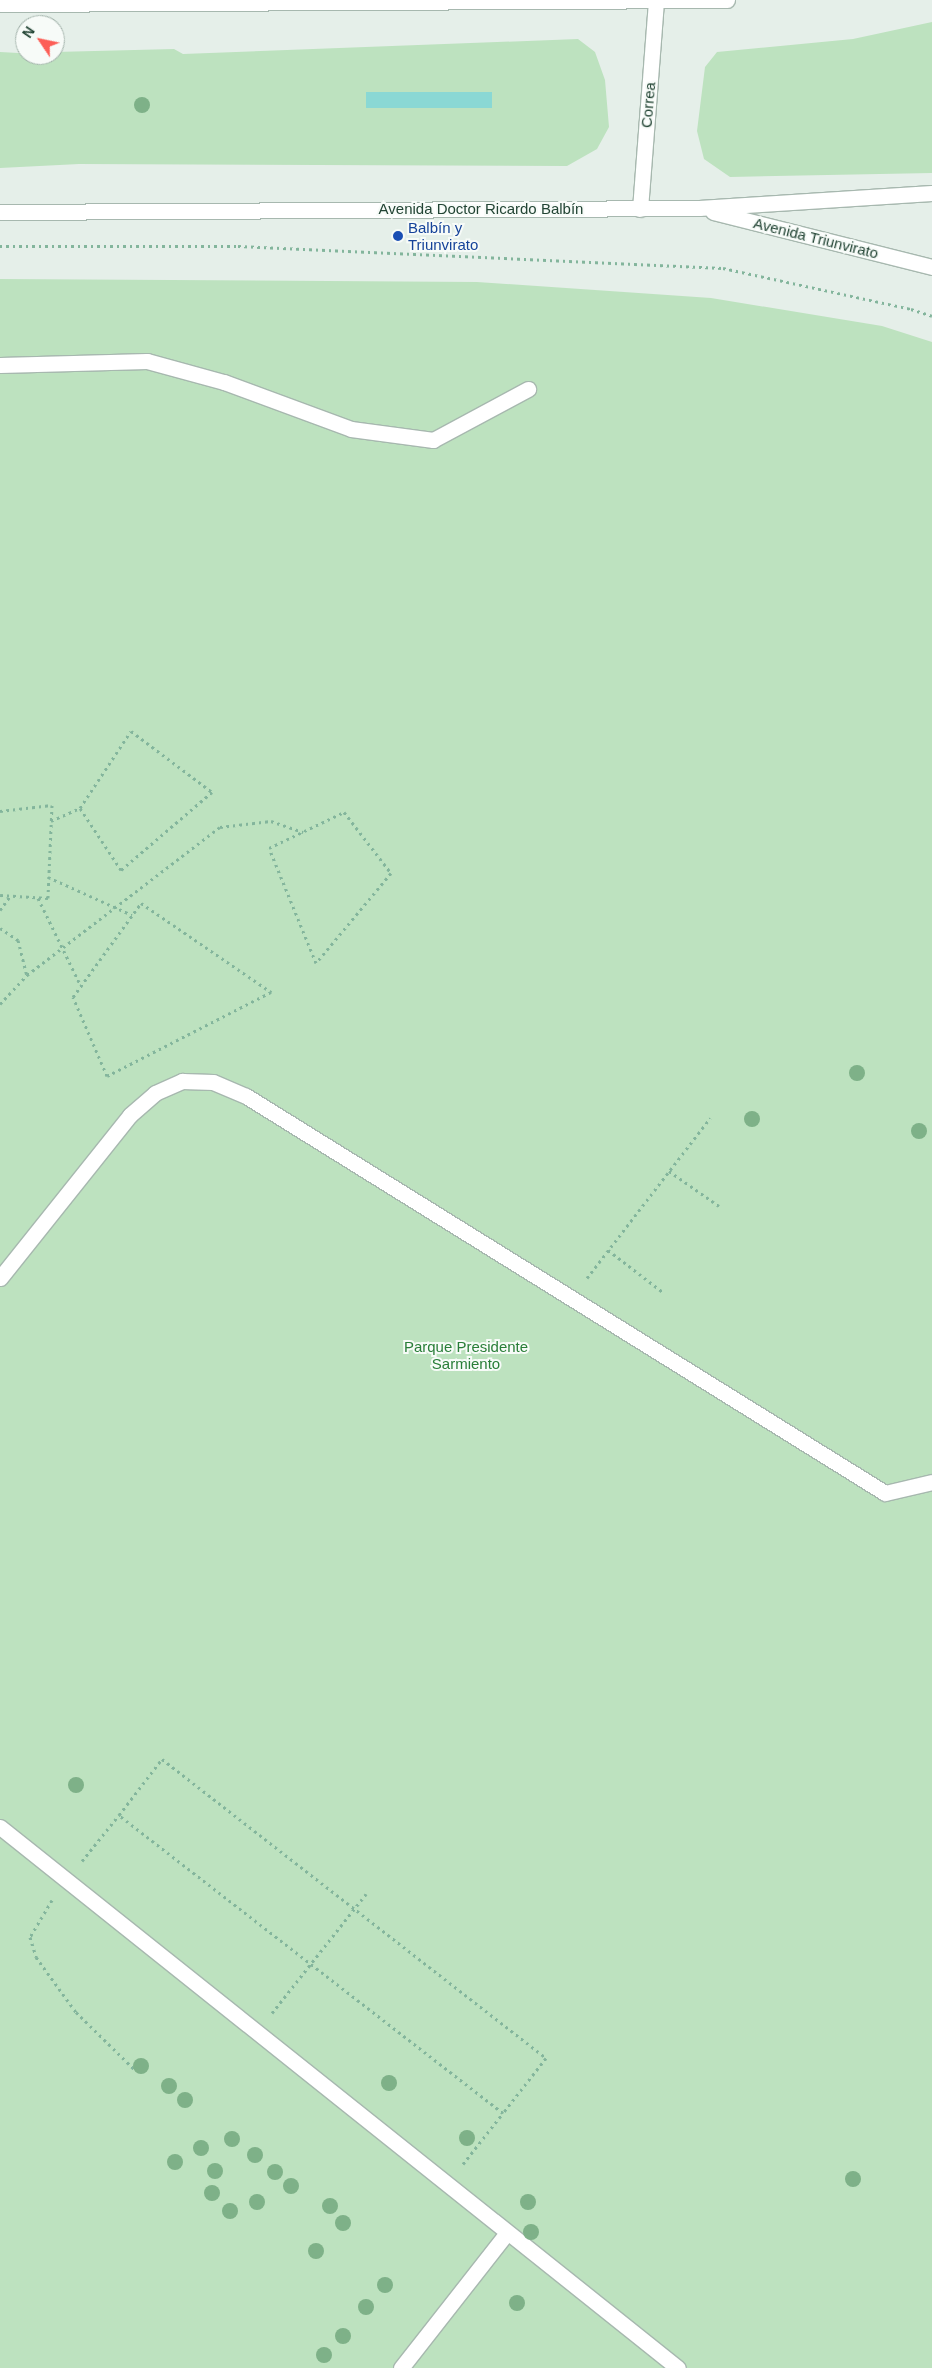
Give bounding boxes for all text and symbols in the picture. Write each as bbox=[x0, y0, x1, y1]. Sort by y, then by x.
north arrow bbox=[15, 15, 65, 65]
text: N bbox=[19, 24, 38, 41]
street label: Correa bbox=[637, 81, 659, 129]
street label: Avenida Doctor Ricardo Balbín bbox=[379, 200, 583, 218]
street label: Avenida Triunvirato bbox=[752, 214, 880, 262]
place label: Balbín y Triunvirato bbox=[408, 218, 478, 253]
marker: Balbín y Triunvirato bbox=[392, 230, 404, 242]
park label: Parque Presidente Sarmiento bbox=[404, 1337, 528, 1372]

